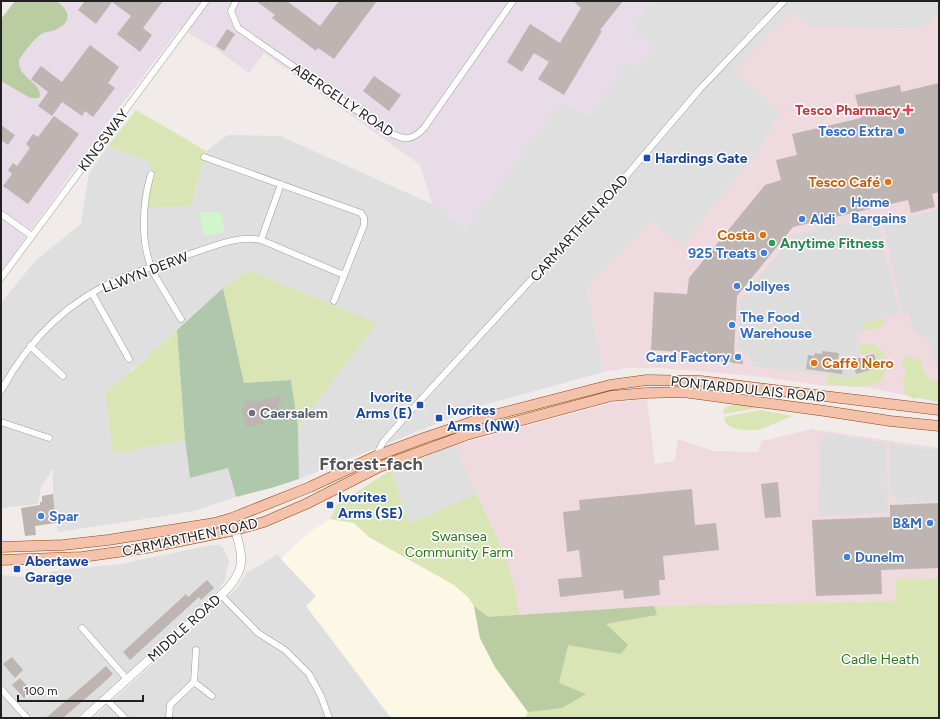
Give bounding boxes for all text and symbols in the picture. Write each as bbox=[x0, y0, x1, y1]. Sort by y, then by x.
street label: ABERGELLY ROAD bbox=[289, 60, 397, 141]
place label: Tesco Pharmacy bbox=[795, 102, 901, 119]
marker: Tesco Pharmacy bbox=[903, 105, 913, 115]
street label: KINGSWAY bbox=[75, 106, 133, 175]
place label: Tesco Extra bbox=[818, 123, 893, 140]
marker: Tesco Extra bbox=[896, 126, 906, 136]
place label: Hardings Gate bbox=[655, 150, 748, 167]
marker: Hardings Gate bbox=[642, 153, 652, 163]
street label: CARMARTHEN ROAD bbox=[527, 171, 632, 285]
place label: Tesco Café bbox=[809, 174, 880, 191]
marker: Tesco Café bbox=[883, 177, 893, 187]
place label: Home Bargains bbox=[851, 194, 907, 227]
marker: Home Bargains bbox=[838, 205, 848, 215]
place label: Aldi bbox=[810, 211, 835, 228]
marker: Aldi bbox=[797, 214, 807, 224]
place label: Costa bbox=[717, 227, 755, 244]
marker: Costa bbox=[758, 230, 768, 240]
place label: Anytime Fitness bbox=[780, 235, 885, 252]
marker: Anytime Fitness bbox=[767, 238, 777, 248]
place label: 925 Treats bbox=[688, 245, 756, 262]
street label: LLWYN DERW bbox=[100, 248, 191, 297]
marker: 925 Treats bbox=[759, 248, 769, 258]
place label: Jollyes bbox=[745, 278, 790, 295]
marker: Jollyes bbox=[732, 281, 742, 291]
place label: The Food Warehouse bbox=[740, 309, 812, 342]
marker: The Food Warehouse bbox=[727, 320, 737, 330]
place label: Card Factory bbox=[646, 349, 731, 366]
marker: Card Factory bbox=[733, 352, 743, 362]
place label: Caffè Nero bbox=[822, 355, 894, 372]
marker: Caffè Nero bbox=[809, 358, 819, 368]
street label: PONTARDDULAIS ROAD bbox=[670, 373, 826, 406]
place label: Ivorite Arms (E) bbox=[356, 389, 412, 422]
marker: Ivorite Arms (E) bbox=[415, 400, 425, 410]
place label: Ivorites Arms (NW) bbox=[447, 402, 520, 435]
place label: Caersalem bbox=[260, 405, 328, 422]
marker: Caersalem bbox=[247, 408, 257, 418]
marker: Ivorites Arms (NW) bbox=[434, 413, 444, 423]
district label: Fforest-fach bbox=[319, 453, 423, 475]
place label: Ivorites Arms (SE) bbox=[338, 489, 403, 522]
marker: Ivorites Arms (SE) bbox=[325, 500, 335, 510]
place label: Spar bbox=[49, 508, 79, 525]
marker: Spar bbox=[36, 511, 46, 521]
street label: CARMARTHEN ROAD bbox=[121, 515, 259, 560]
place label: B&M bbox=[892, 515, 922, 532]
marker: B&M bbox=[925, 518, 935, 528]
park label: Swansea Community Farm bbox=[405, 528, 513, 561]
place label: Dunelm bbox=[855, 549, 904, 566]
marker: Dunelm bbox=[842, 552, 852, 562]
place label: Abertawe Garage bbox=[25, 553, 89, 586]
marker: Abertawe Garage bbox=[12, 564, 22, 574]
street label: MIDDLE ROAD bbox=[144, 591, 224, 666]
park label: Cadle Heath bbox=[841, 651, 919, 668]
scale bar bbox=[18, 677, 143, 703]
text: 100 m bbox=[24, 684, 58, 698]

